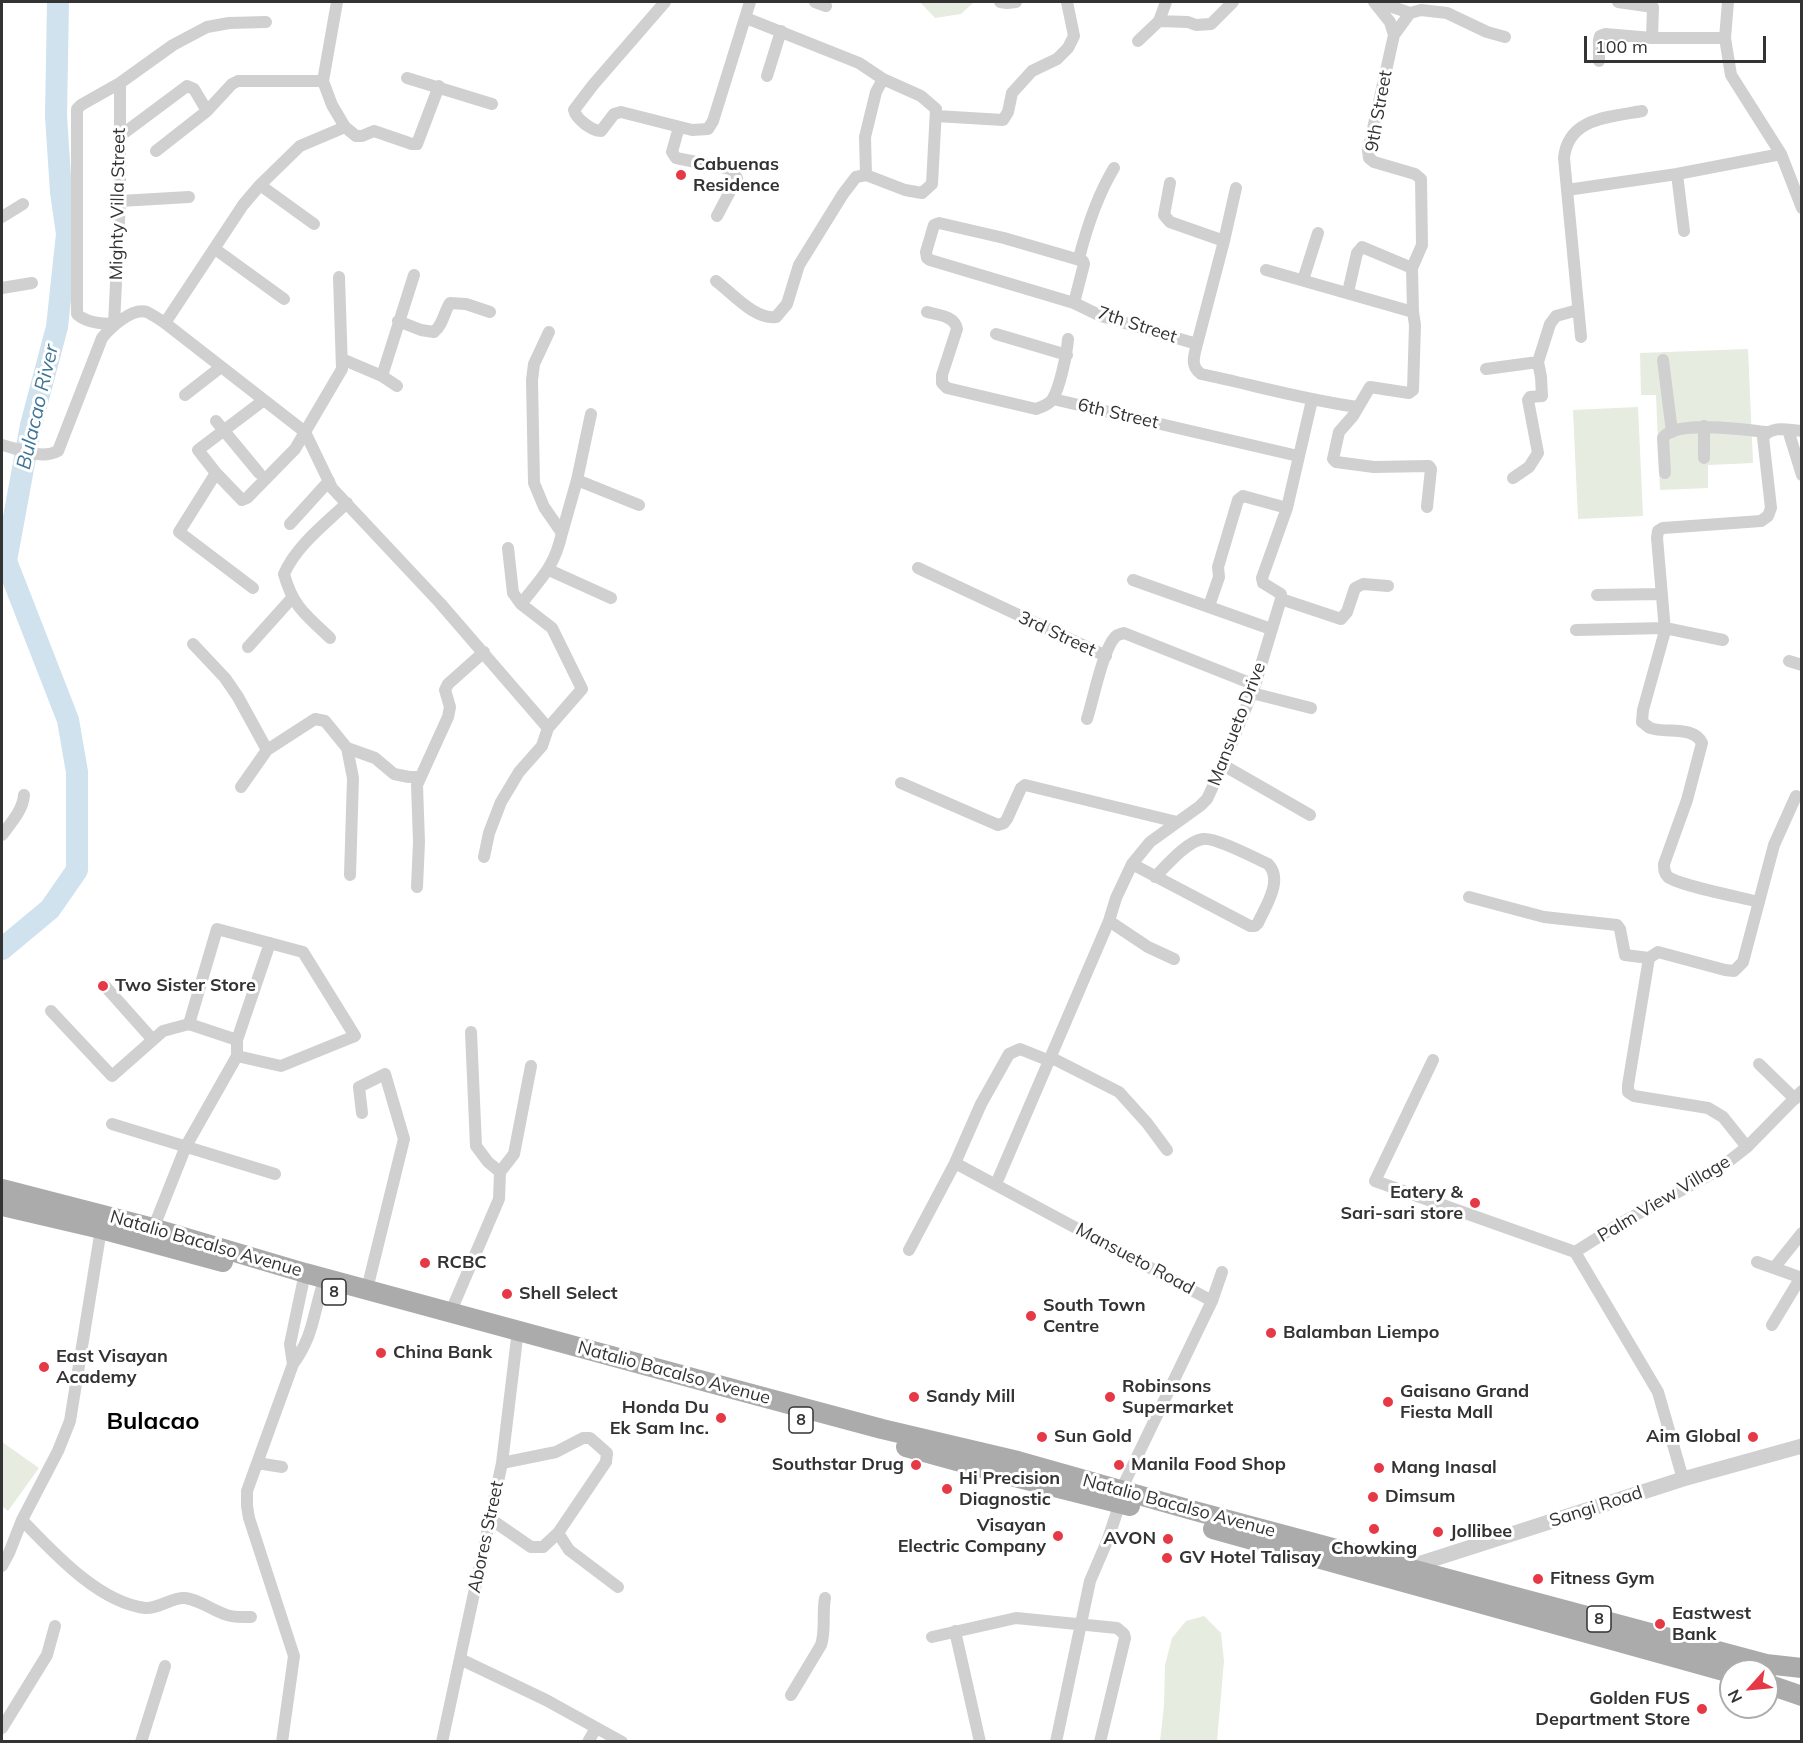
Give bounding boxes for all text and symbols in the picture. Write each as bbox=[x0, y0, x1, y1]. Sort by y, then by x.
scale bar bbox=[1587, 24, 1768, 62]
text: 100 m bbox=[1595, 35, 1648, 58]
street label: 9th Street bbox=[1361, 69, 1397, 153]
street label: Mighty Villa Street bbox=[106, 128, 130, 280]
place label: Cabuenas Residence bbox=[693, 154, 780, 196]
marker: Cabuenas Residence bbox=[674, 168, 688, 182]
street label: 7th Street bbox=[1095, 302, 1179, 348]
water label: Bulacao River bbox=[12, 342, 64, 472]
street label: 6th Street bbox=[1076, 394, 1160, 434]
street label: 3rd Street bbox=[1015, 607, 1099, 661]
street label: Mansueto Drive bbox=[1204, 659, 1270, 789]
place label: Two Sister Store bbox=[115, 975, 256, 997]
marker: Two Sister Store bbox=[96, 979, 110, 993]
street label: Palm View Village bbox=[1594, 1151, 1734, 1247]
place label: Eatery & Sari-sari store bbox=[1340, 1182, 1463, 1224]
marker: Eatery & Sari-sari store bbox=[1468, 1196, 1482, 1210]
street label: Natalio Bacalso Avenue bbox=[108, 1206, 304, 1282]
street label: Mansueto Road bbox=[1072, 1219, 1198, 1299]
place label: RCBC bbox=[437, 1252, 487, 1274]
marker: RCBC bbox=[418, 1256, 432, 1270]
road number: 8 bbox=[322, 1279, 346, 1305]
place label: Shell Select bbox=[519, 1283, 618, 1305]
marker: Shell Select bbox=[500, 1287, 514, 1301]
place label: South Town Centre bbox=[1043, 1295, 1146, 1338]
marker: South Town Centre bbox=[1024, 1309, 1038, 1323]
place label: Balamban Liempo bbox=[1283, 1322, 1439, 1344]
marker: Balamban Liempo bbox=[1264, 1326, 1278, 1340]
street label: Natalio Bacalso Avenue bbox=[575, 1337, 773, 1409]
place label: China Bank bbox=[393, 1342, 492, 1364]
place label: East Visayan Academy bbox=[56, 1346, 168, 1388]
marker: China Bank bbox=[374, 1346, 388, 1360]
marker: East Visayan Academy bbox=[37, 1360, 51, 1374]
place label: Robinsons Supermarket bbox=[1122, 1376, 1233, 1418]
place label: Gaisano Grand Fiesta Mall bbox=[1400, 1381, 1529, 1424]
place label: Sandy Mill bbox=[926, 1386, 1015, 1408]
marker: Sandy Mill bbox=[907, 1390, 921, 1404]
marker: Robinsons Supermarket bbox=[1103, 1390, 1117, 1404]
marker: Gaisano Grand Fiesta Mall bbox=[1381, 1395, 1395, 1409]
place label: Honda Du Ek Sam Inc. bbox=[610, 1397, 709, 1440]
road number: 8 bbox=[789, 1407, 813, 1433]
district label: Bulacao bbox=[106, 1408, 200, 1436]
marker: Honda Du Ek Sam Inc. bbox=[714, 1411, 728, 1425]
place label: Sun Gold bbox=[1054, 1426, 1132, 1448]
place label: Aim Global bbox=[1646, 1426, 1741, 1448]
marker: Sun Gold bbox=[1035, 1430, 1049, 1444]
marker: Aim Global bbox=[1746, 1430, 1760, 1444]
place label: Southstar Drug bbox=[772, 1454, 904, 1476]
place label: Manila Food Shop bbox=[1131, 1454, 1286, 1476]
place label: Mang Inasal bbox=[1391, 1457, 1497, 1479]
marker: Southstar Drug bbox=[909, 1458, 923, 1472]
marker: Manila Food Shop bbox=[1112, 1458, 1126, 1472]
marker: Mang Inasal bbox=[1372, 1461, 1386, 1475]
place label: Hi Precision Diagnostic bbox=[959, 1468, 1060, 1510]
street label: Natalio Bacalso Avenue bbox=[1080, 1470, 1278, 1542]
street label: Abores Street bbox=[464, 1479, 508, 1595]
marker: Hi Precision Diagnostic bbox=[940, 1482, 954, 1496]
street label: Sangi Road bbox=[1547, 1482, 1645, 1532]
place label: Dimsum bbox=[1385, 1486, 1456, 1508]
marker: Dimsum bbox=[1366, 1490, 1380, 1504]
place label: Visayan Electric Company bbox=[898, 1515, 1046, 1558]
place label: Jollibee bbox=[1450, 1521, 1512, 1543]
marker: Chowking bbox=[1367, 1522, 1381, 1536]
marker: Jollibee bbox=[1431, 1525, 1445, 1539]
place label: AVON bbox=[1103, 1528, 1156, 1550]
marker: Visayan Electric Company bbox=[1051, 1529, 1065, 1543]
marker: AVON bbox=[1161, 1532, 1175, 1546]
place label: Chowking bbox=[1331, 1538, 1417, 1560]
place label: GV Hotel Talisay bbox=[1179, 1547, 1321, 1569]
marker: GV Hotel Talisay bbox=[1160, 1551, 1174, 1565]
place label: Fitness Gym bbox=[1550, 1568, 1655, 1590]
marker: Fitness Gym bbox=[1531, 1572, 1545, 1586]
place label: Eastwest Bank bbox=[1672, 1603, 1751, 1646]
road number: 8 bbox=[1587, 1606, 1611, 1632]
marker: Eastwest Bank bbox=[1653, 1617, 1667, 1631]
north arrow bbox=[1719, 1659, 1779, 1719]
text: N bbox=[1723, 1686, 1746, 1706]
place label: Golden FUS Department Store bbox=[1535, 1688, 1690, 1730]
marker: Golden FUS Department Store bbox=[1695, 1702, 1709, 1716]

